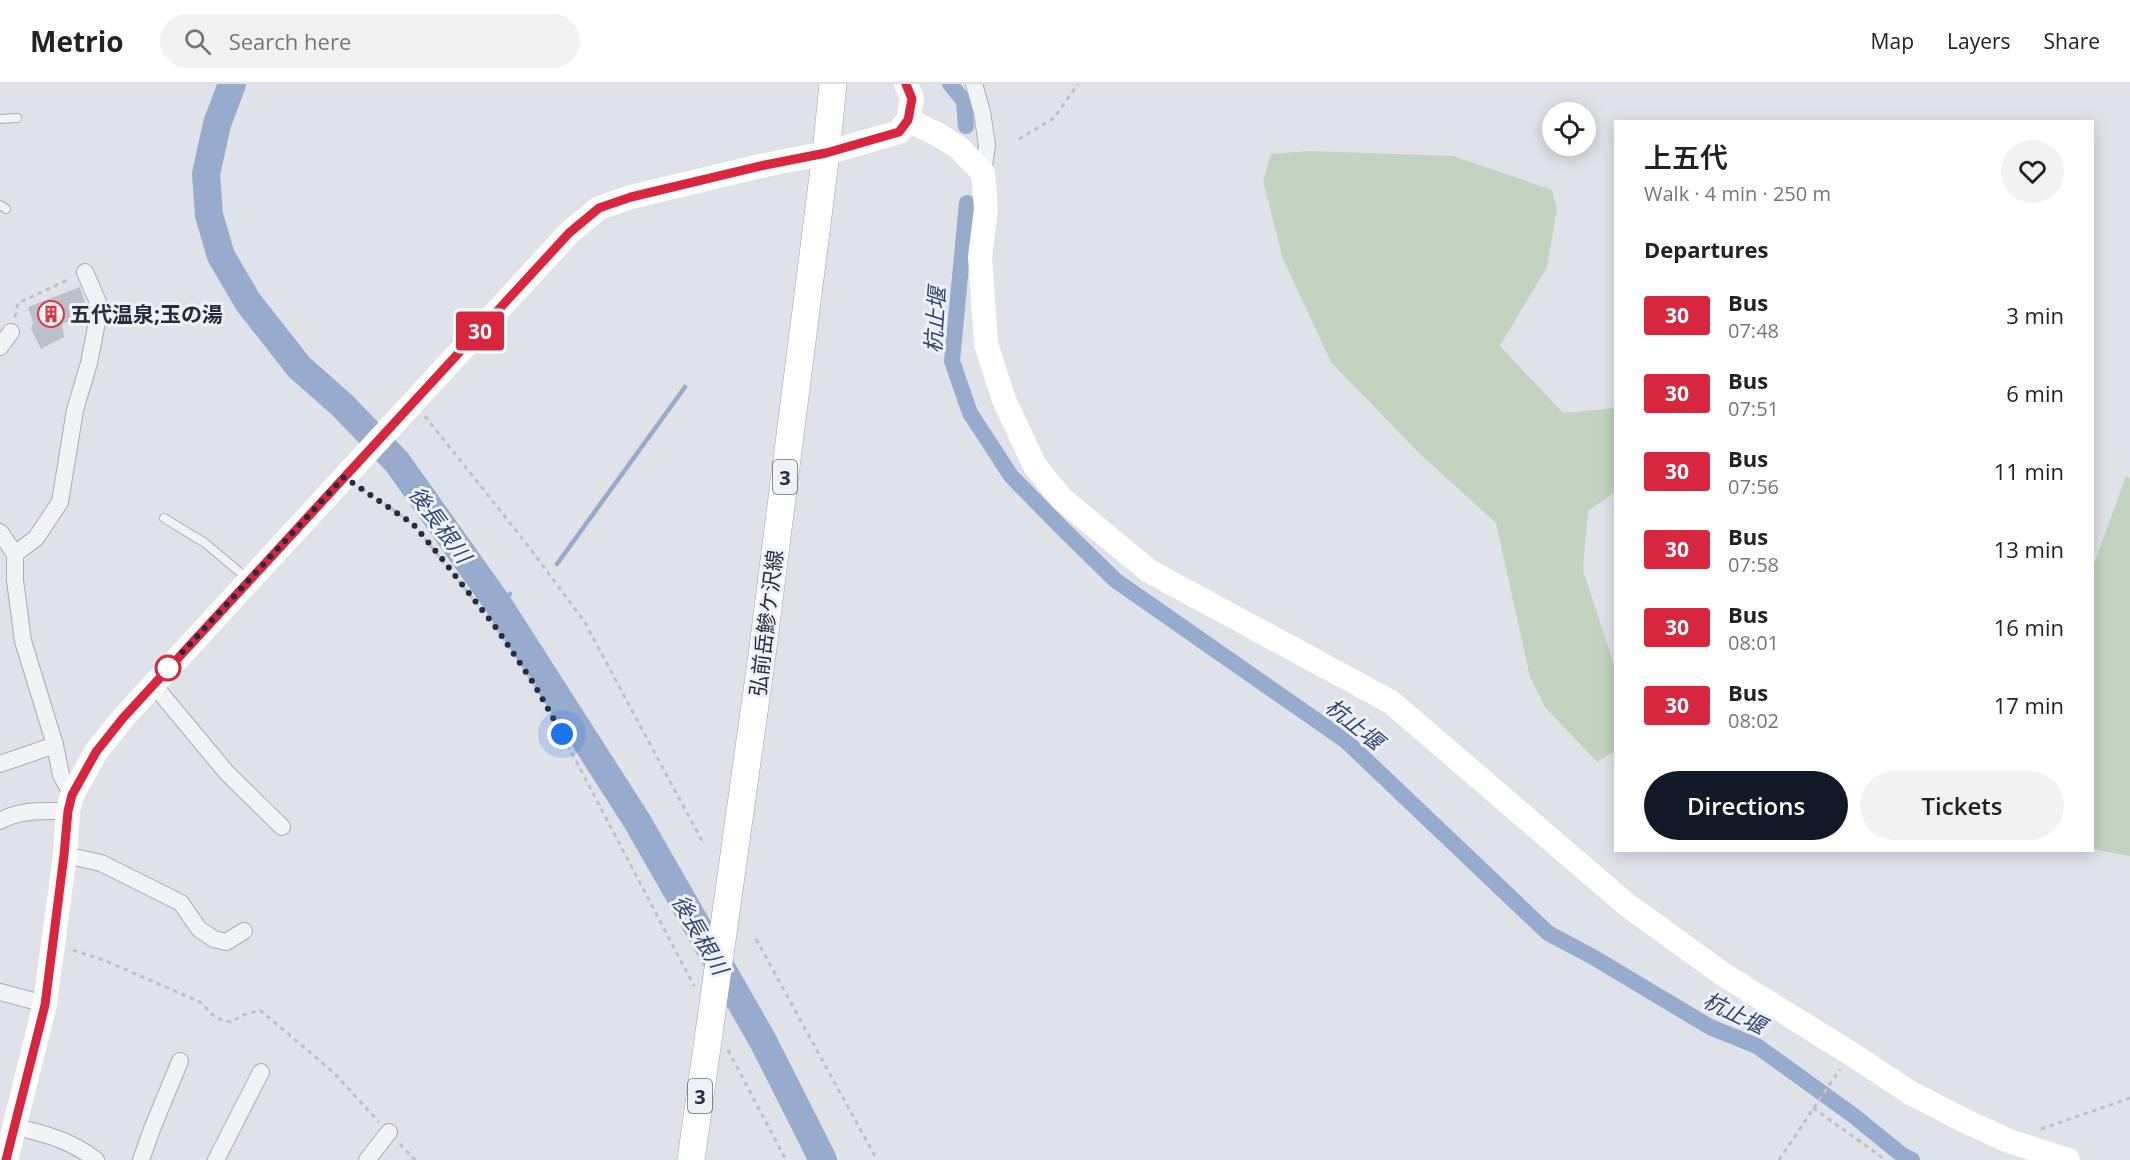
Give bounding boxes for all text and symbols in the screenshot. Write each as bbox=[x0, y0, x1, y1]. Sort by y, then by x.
search box bbox=[160, 14, 580, 68]
text: Metrio bbox=[30, 22, 124, 60]
icon: search bbox=[181, 25, 214, 58]
text: Search here bbox=[229, 26, 351, 56]
text: Map bbox=[1871, 27, 1914, 55]
text: Layers bbox=[1947, 27, 2011, 55]
text: Share bbox=[2044, 27, 2100, 55]
map controls bbox=[1542, 102, 1596, 156]
button: locate bbox=[1542, 102, 1596, 156]
text: 上五代 bbox=[1644, 138, 1728, 176]
button: heart bbox=[2001, 140, 2064, 203]
text: Walk · 4 min · 250 m bbox=[1644, 180, 1831, 207]
text: Departures bbox=[1644, 234, 1768, 264]
water label: 杭止堰 bbox=[917, 282, 952, 354]
text: Bus bbox=[1728, 287, 1768, 317]
building icon: 五代温泉;玉の湯 bbox=[36, 299, 66, 329]
place label: 五代温泉;玉の湯 bbox=[70, 300, 223, 328]
text: 3 min bbox=[2006, 300, 2064, 330]
text: 30 bbox=[1665, 301, 1689, 329]
line badge: 30 bbox=[453, 312, 507, 350]
text: 30 bbox=[468, 317, 492, 345]
text: 07:48 bbox=[1728, 317, 1779, 344]
text: Bus bbox=[1728, 365, 1768, 395]
text: 6 min bbox=[2006, 378, 2064, 408]
text: 30 bbox=[1665, 379, 1689, 407]
text: 07:51 bbox=[1728, 395, 1779, 422]
text: Bus bbox=[1728, 443, 1768, 473]
text: 11 min bbox=[1994, 456, 2064, 486]
text: 30 bbox=[1665, 457, 1689, 485]
road number: 3 bbox=[773, 460, 797, 494]
text: 07:56 bbox=[1728, 473, 1779, 500]
water label: 後長根川 bbox=[403, 480, 480, 570]
text: Bus bbox=[1728, 521, 1768, 551]
text: 13 min bbox=[1994, 534, 2064, 564]
text: 30 bbox=[1665, 535, 1689, 563]
street label: 弘前岳鰺ケ沢線 bbox=[743, 548, 789, 698]
text: 07:58 bbox=[1728, 551, 1779, 578]
text: Bus bbox=[1728, 599, 1768, 629]
text: 16 min bbox=[1994, 612, 2064, 642]
text: 30 bbox=[1665, 613, 1689, 641]
text: 08:01 bbox=[1728, 629, 1779, 656]
unlabelled marker bbox=[155, 655, 181, 681]
text: Bus bbox=[1728, 677, 1768, 707]
text: 17 min bbox=[1994, 690, 2064, 720]
water label: 杭止堰 bbox=[1320, 691, 1393, 758]
text: 30 bbox=[1665, 691, 1689, 719]
text: 08:02 bbox=[1728, 707, 1779, 734]
your location bbox=[547, 719, 577, 749]
button: Directions bbox=[1644, 771, 1848, 840]
button: Tickets bbox=[1860, 771, 2064, 840]
water label: 後長根川 bbox=[666, 888, 737, 981]
water label: 杭止堰 bbox=[1699, 984, 1775, 1042]
road number: 3 bbox=[688, 1079, 712, 1113]

